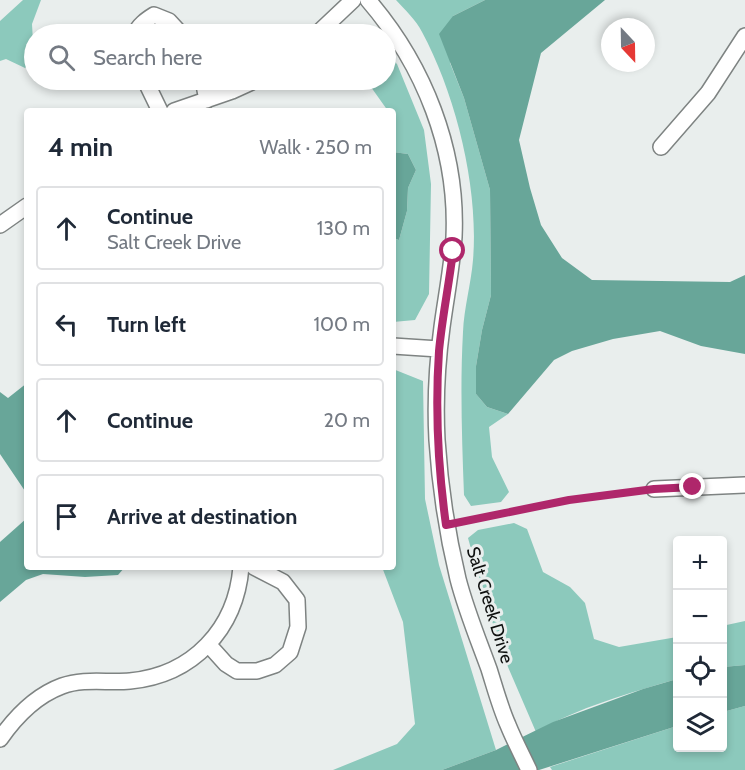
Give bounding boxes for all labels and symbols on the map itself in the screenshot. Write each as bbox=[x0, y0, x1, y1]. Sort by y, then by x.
north arrow bbox=[601, 18, 655, 72]
route start bbox=[439, 237, 465, 263]
route end bbox=[679, 473, 705, 499]
street label: Salt Creek Drive bbox=[462, 544, 518, 666]

